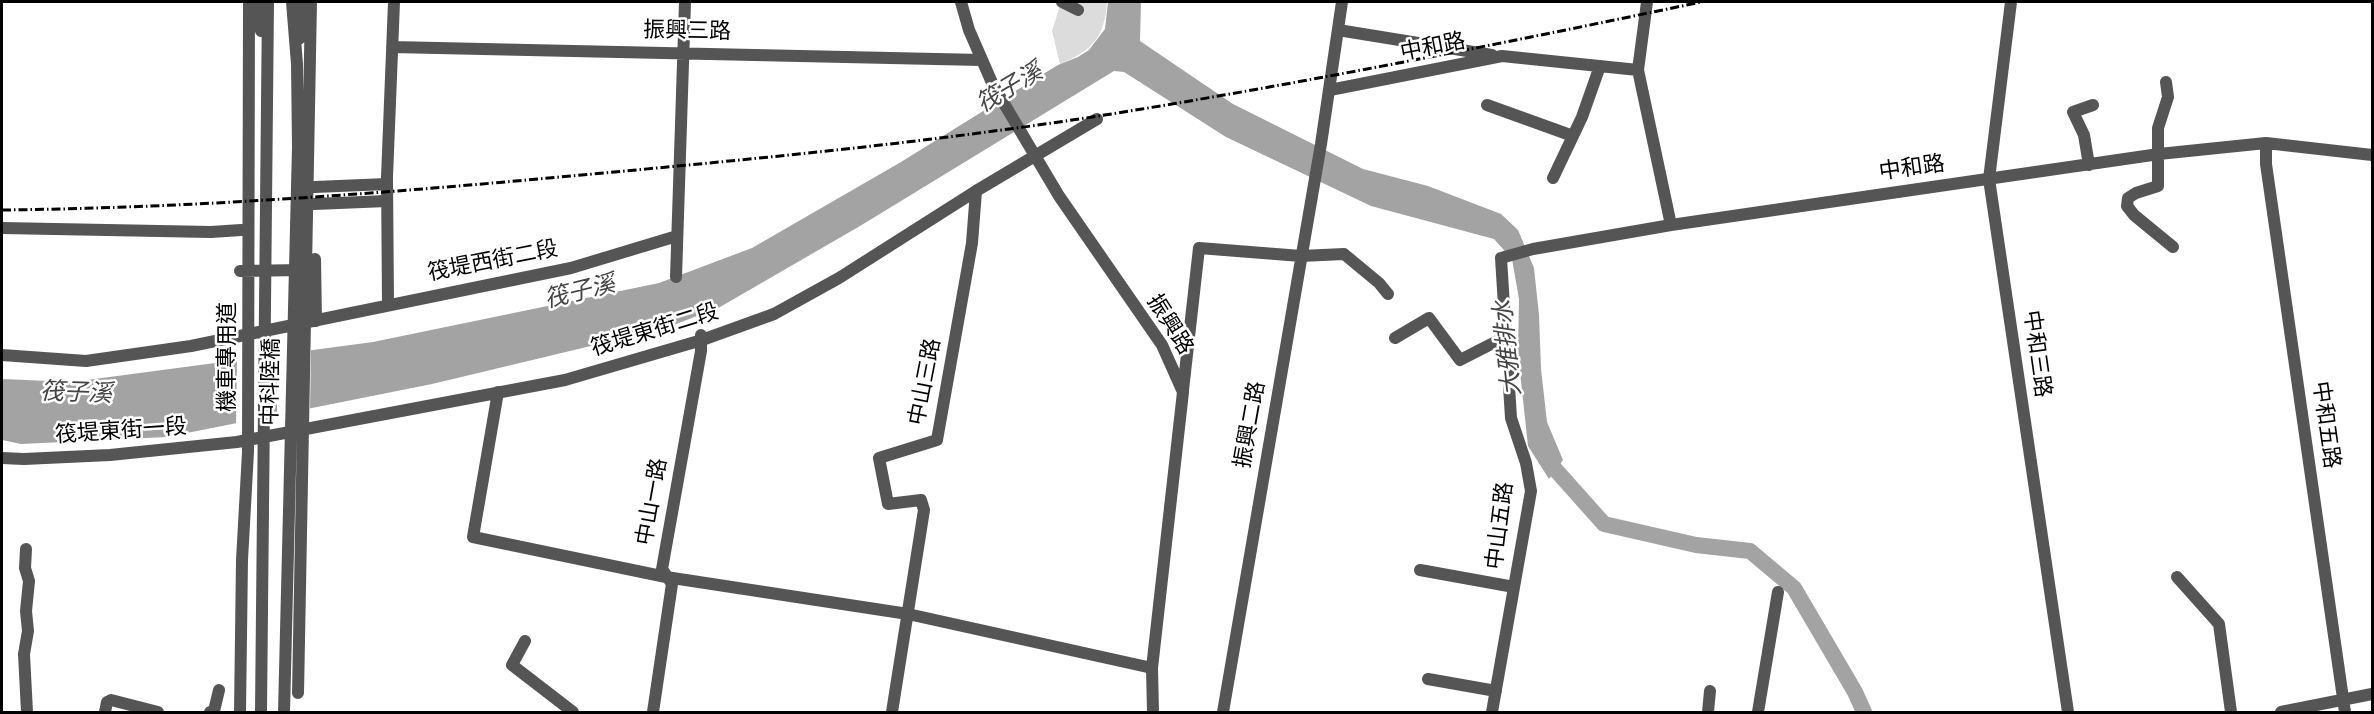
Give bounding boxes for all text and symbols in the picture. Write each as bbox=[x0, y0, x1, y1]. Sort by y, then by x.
street label: 振興三路 bbox=[643, 18, 731, 46]
street label: 中和路 bbox=[1398, 29, 1468, 67]
water label: 筏子溪 bbox=[972, 58, 1048, 120]
street label: 中和路 bbox=[1877, 151, 1947, 187]
street label: 筏堤西街二段 bbox=[426, 236, 560, 288]
water label: 筏子溪 bbox=[542, 270, 618, 316]
street label: 振興路 bbox=[1140, 290, 1198, 360]
street label: 筏堤東街二段 bbox=[588, 299, 722, 363]
water label: 大雅排水 bbox=[1490, 299, 1528, 397]
street label: 機車專用道 bbox=[215, 302, 241, 412]
street label: 中和三路 bbox=[2017, 309, 2055, 399]
street label: 中山三路 bbox=[905, 336, 947, 428]
street label: 中科陸橋 bbox=[258, 338, 286, 426]
water label: 筏子溪 bbox=[40, 378, 112, 410]
street label: 振興二路 bbox=[1230, 379, 1272, 471]
street label: 中和五路 bbox=[2306, 380, 2344, 470]
street label: 筏堤東街一段 bbox=[54, 414, 188, 450]
street label: 中山一路 bbox=[632, 456, 674, 548]
street label: 中山五路 bbox=[1483, 481, 1519, 571]

